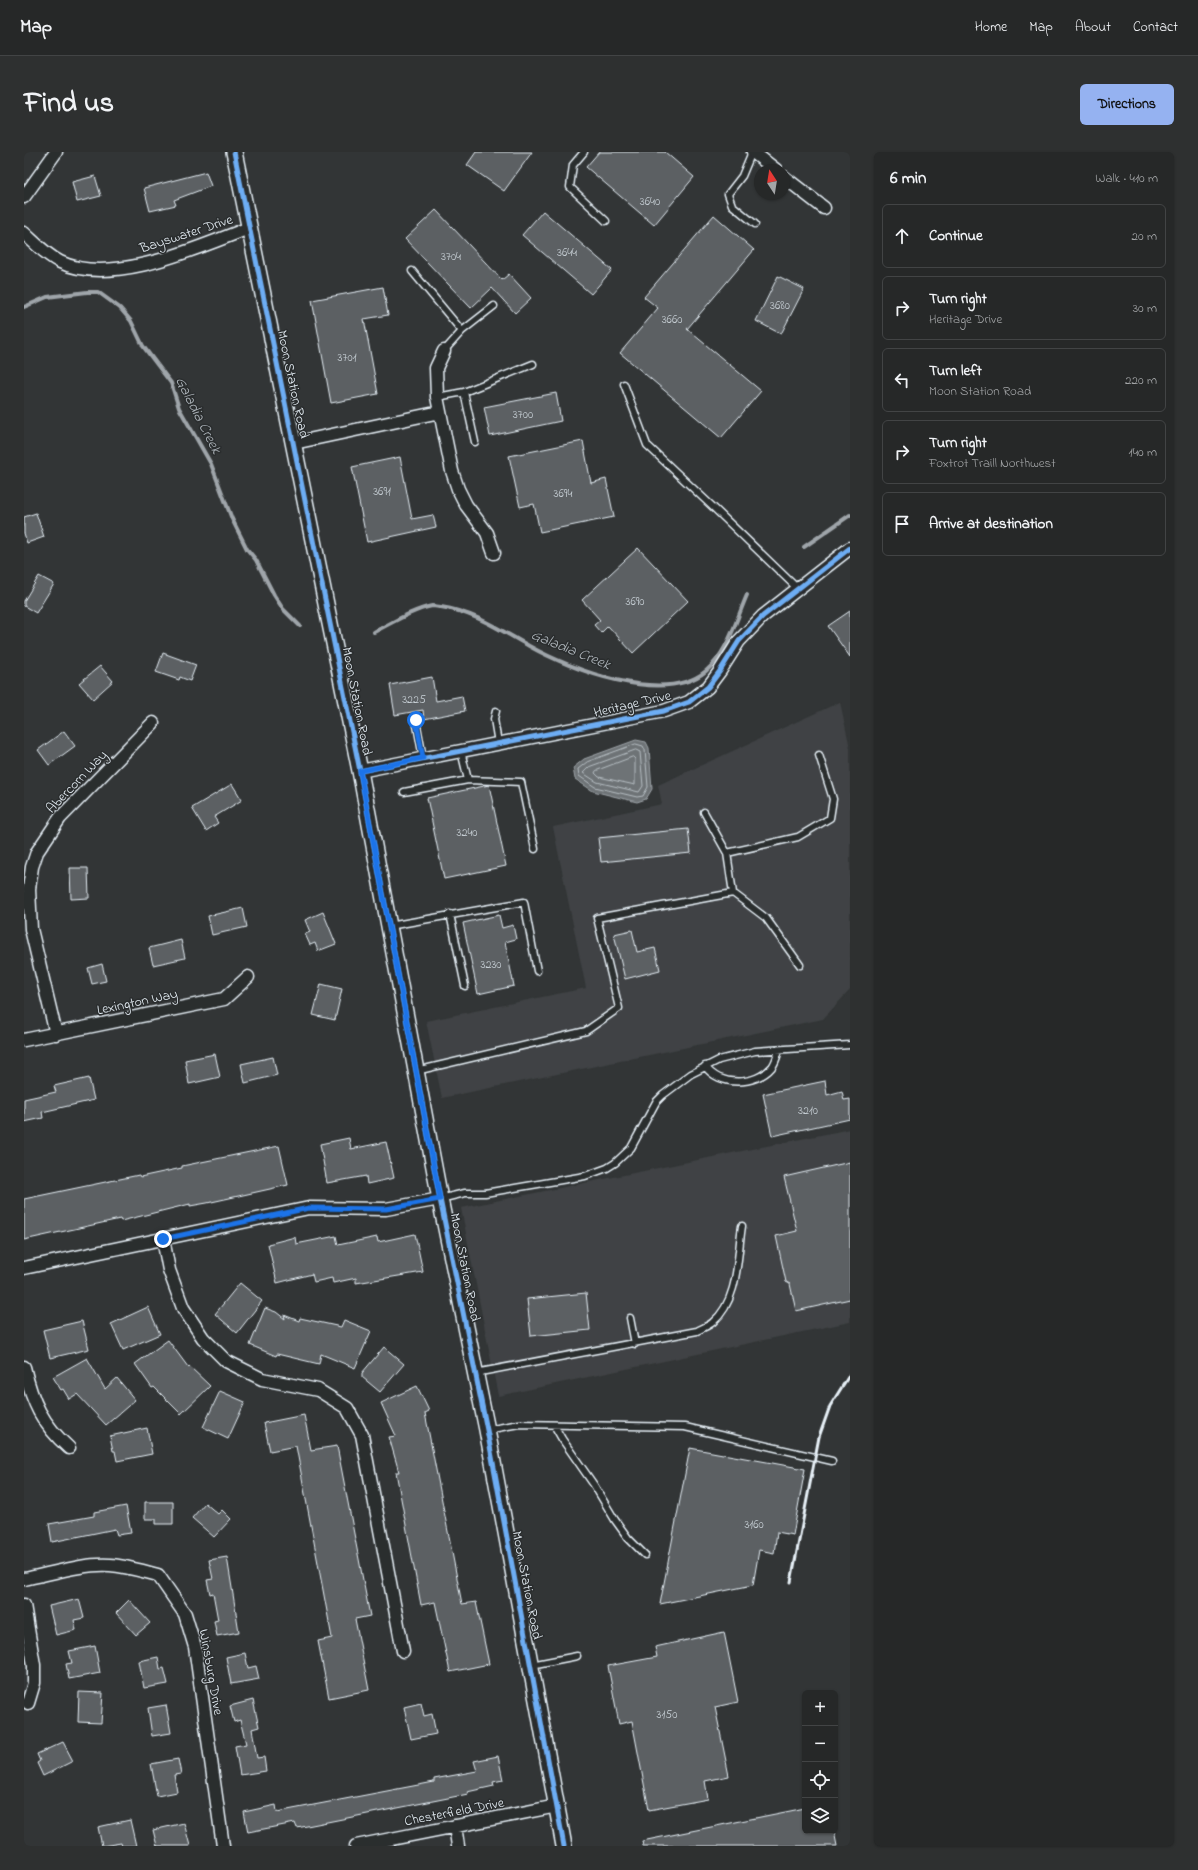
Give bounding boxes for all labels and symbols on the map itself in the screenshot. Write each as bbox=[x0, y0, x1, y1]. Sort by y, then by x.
north arrow bbox=[754, 164, 790, 200]
house number: 3640 bbox=[640, 193, 660, 211]
street label: Bayswater Drive bbox=[136, 209, 237, 261]
house number: 3644 bbox=[557, 244, 577, 262]
house number: 3704 bbox=[441, 248, 461, 266]
house number: 3680 bbox=[770, 297, 790, 315]
house number: 3660 bbox=[662, 311, 682, 329]
street label: Moon Station Road bbox=[271, 328, 314, 440]
house number: 3701 bbox=[338, 349, 357, 367]
water label: Galadia Creek bbox=[169, 373, 228, 459]
house number: 3700 bbox=[513, 406, 533, 424]
house number: 3691 bbox=[373, 483, 391, 501]
house number: 3694 bbox=[554, 485, 572, 503]
house number: 3690 bbox=[625, 593, 645, 611]
water label: Galadia Creek bbox=[528, 624, 615, 676]
street label: Moon Station Road bbox=[336, 645, 377, 757]
street label: Heritage Drive bbox=[592, 685, 674, 725]
house number: 3225 bbox=[402, 691, 426, 709]
route start bbox=[407, 711, 425, 729]
street label: Abercorn Way bbox=[41, 745, 114, 819]
house number: 3240 bbox=[456, 824, 478, 842]
house number: 3230 bbox=[480, 956, 502, 974]
street label: Lexington Way bbox=[95, 984, 180, 1022]
house number: 3210 bbox=[798, 1102, 818, 1120]
street label: Moon Station Road bbox=[444, 1211, 485, 1323]
route end bbox=[154, 1230, 172, 1248]
house number: 3160 bbox=[744, 1516, 764, 1534]
street label: Moon Station Road bbox=[506, 1529, 547, 1641]
street label: Winsburg Drive bbox=[192, 1628, 229, 1718]
house number: 3150 bbox=[657, 1706, 677, 1724]
street label: Chesterfield Drive bbox=[403, 1792, 507, 1832]

